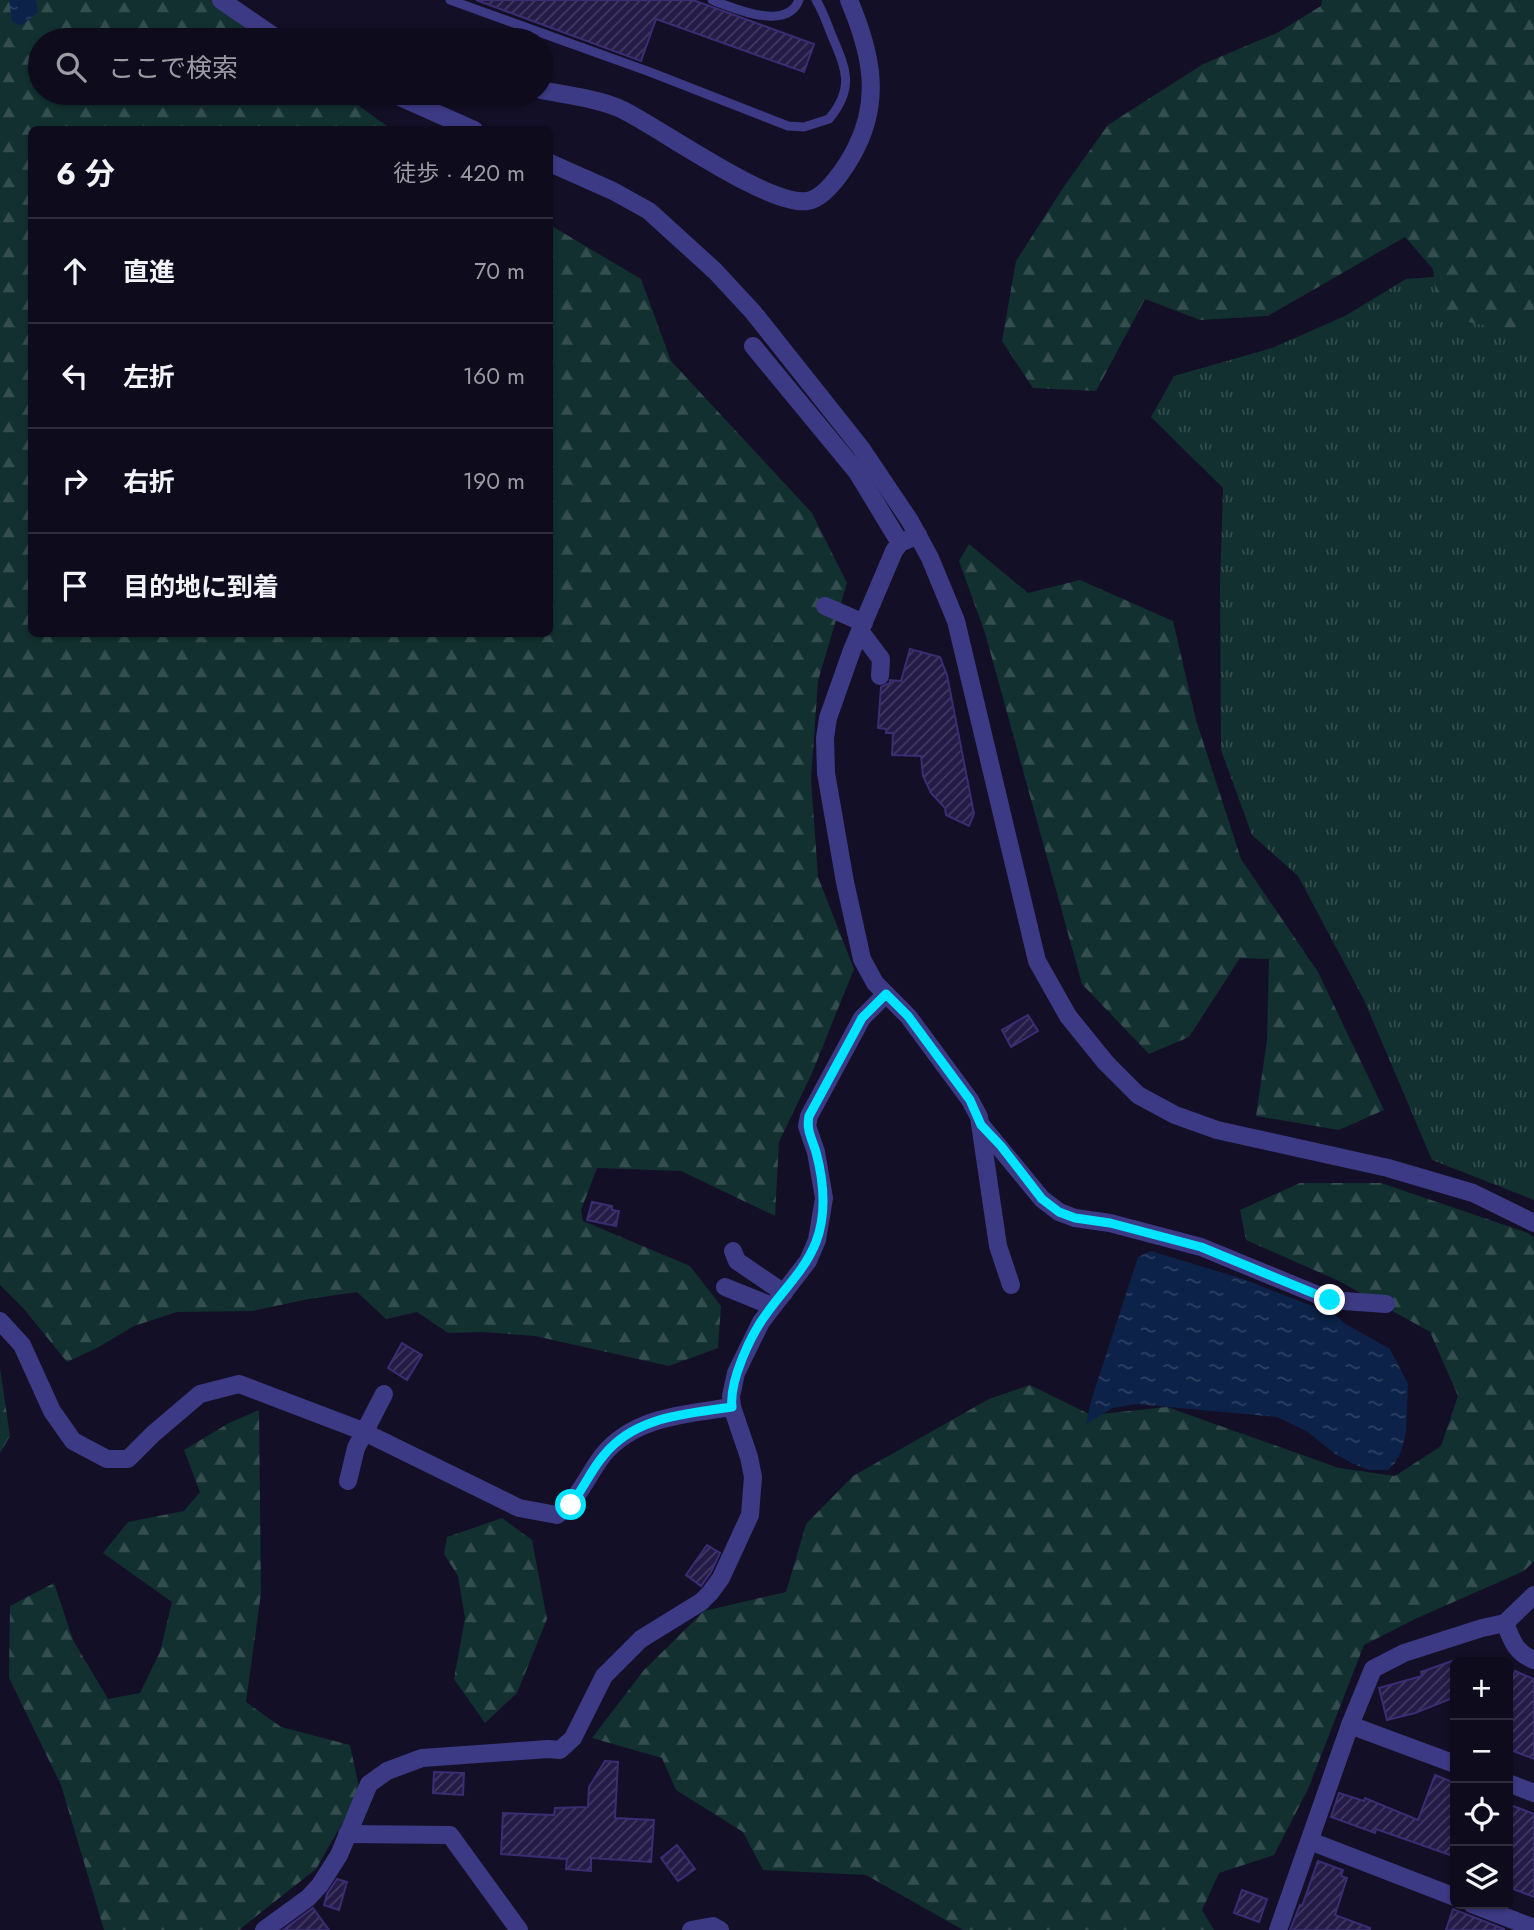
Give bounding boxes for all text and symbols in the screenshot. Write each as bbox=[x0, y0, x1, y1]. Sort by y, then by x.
search box bbox=[28, 28, 553, 105]
icon: search bbox=[52, 48, 90, 86]
text: ここで検索 bbox=[108, 49, 238, 87]
text: 6 分 bbox=[56, 152, 115, 195]
text: 徒歩 · 420 m bbox=[393, 156, 525, 190]
icon: ahead bbox=[56, 252, 94, 290]
text: 直進 bbox=[123, 253, 175, 291]
text: 70 m bbox=[474, 254, 525, 288]
icon: left bbox=[56, 357, 94, 395]
text: 左折 bbox=[123, 358, 175, 396]
text: 160 m bbox=[463, 359, 525, 393]
icon: right bbox=[56, 462, 94, 500]
text: 右折 bbox=[123, 463, 175, 501]
text: 190 m bbox=[463, 464, 525, 498]
icon: arrive bbox=[56, 567, 94, 605]
text: 目的地に到着 bbox=[123, 568, 279, 606]
route end bbox=[1314, 1284, 1345, 1315]
route start bbox=[555, 1489, 586, 1520]
map controls bbox=[1450, 1657, 1513, 1909]
button: + bbox=[1450, 1657, 1513, 1720]
button: − bbox=[1450, 1720, 1513, 1783]
button: locate bbox=[1450, 1783, 1513, 1846]
button: layers bbox=[1450, 1846, 1513, 1909]

